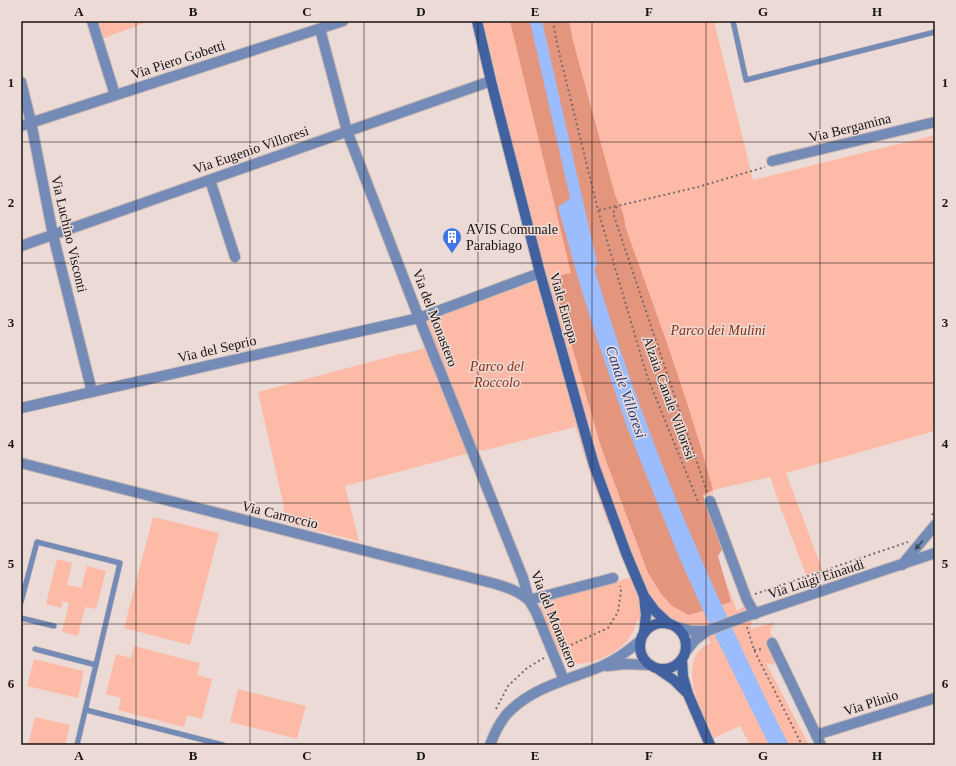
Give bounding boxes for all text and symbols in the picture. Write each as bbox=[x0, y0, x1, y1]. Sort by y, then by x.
text: A bbox=[74, 4, 84, 19]
text: B bbox=[189, 4, 198, 19]
text: C bbox=[302, 4, 312, 19]
text: D bbox=[416, 4, 426, 19]
text: E bbox=[531, 4, 539, 19]
text: F bbox=[645, 4, 653, 19]
text: G bbox=[758, 4, 768, 19]
text: H bbox=[872, 4, 882, 19]
street label: Via Piero Gobetti bbox=[129, 38, 227, 82]
text: 1 bbox=[8, 75, 14, 90]
text: 1 bbox=[942, 75, 948, 90]
street label: Via Bergamina bbox=[807, 110, 893, 145]
street label: Via Eugenio Villoresi bbox=[191, 123, 311, 177]
street label: Via Luchino Visconti bbox=[48, 174, 90, 294]
text: 2 bbox=[8, 195, 14, 210]
text: 2 bbox=[942, 195, 948, 210]
place label: AVIS Comunale Parabiago bbox=[466, 222, 558, 253]
building icon: AVIS Comunale Parabiago bbox=[441, 226, 463, 254]
street label: Via del Monastero bbox=[409, 267, 461, 369]
street label: Viale Europa bbox=[547, 271, 582, 346]
text: 3 bbox=[8, 315, 15, 330]
text: 3 bbox=[942, 315, 949, 330]
park label: Parco dei Mulini bbox=[669, 323, 766, 338]
street label: Via del Seprio bbox=[176, 333, 258, 365]
street label: Alzaia Canale Villoresi bbox=[640, 334, 698, 462]
water label: Canale Villoresi bbox=[603, 344, 649, 440]
park label: Parco del Roccolo bbox=[469, 359, 524, 390]
text: 4 bbox=[8, 436, 15, 451]
text: 4 bbox=[942, 436, 949, 451]
street label: Via Carroccio bbox=[240, 498, 320, 532]
one-way arrow bbox=[914, 540, 923, 550]
text: 5 bbox=[8, 556, 15, 571]
street label: Via Luigi Einaudi bbox=[766, 556, 866, 602]
text: 5 bbox=[942, 556, 949, 571]
street label: Via del Monastero bbox=[528, 568, 580, 670]
text: 6 bbox=[8, 676, 15, 691]
text: 6 bbox=[942, 676, 949, 691]
street label: Via Plinio bbox=[842, 687, 900, 719]
text: A bbox=[74, 748, 84, 763]
text: B bbox=[189, 748, 198, 763]
text: C bbox=[302, 748, 312, 763]
text: D bbox=[416, 748, 426, 763]
text: E bbox=[531, 748, 539, 763]
text: F bbox=[645, 748, 653, 763]
text: G bbox=[758, 748, 768, 763]
text: H bbox=[872, 748, 882, 763]

